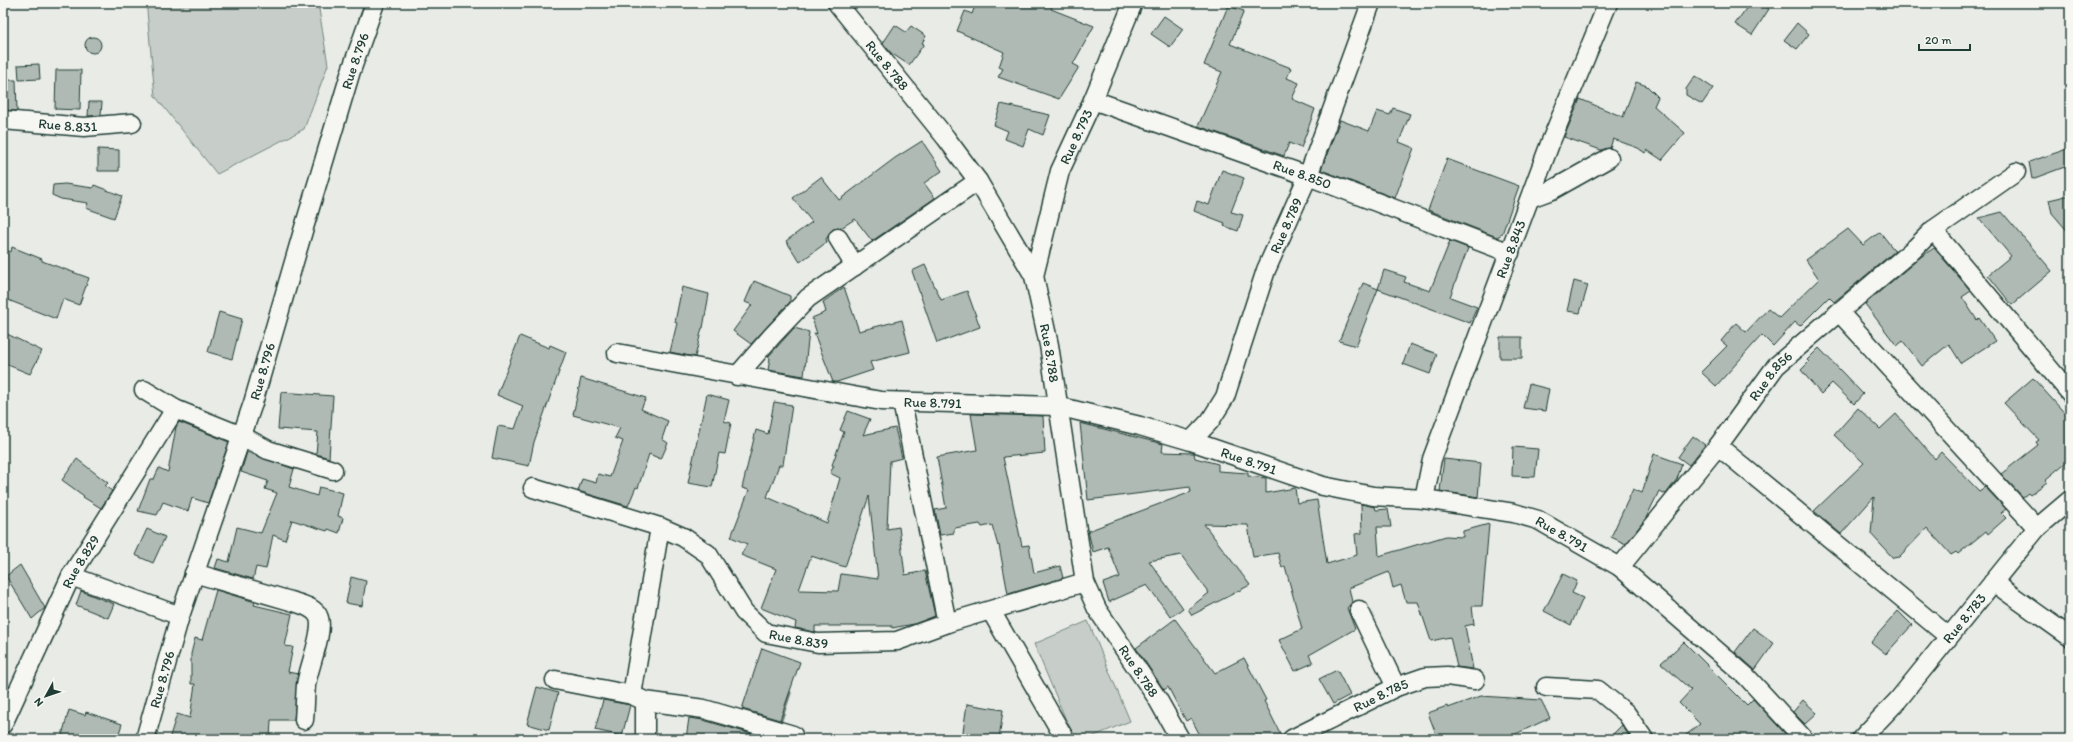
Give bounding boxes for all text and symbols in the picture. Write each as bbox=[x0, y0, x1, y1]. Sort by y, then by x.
scale bar bbox=[1919, 26, 1970, 52]
street label: Rue 8.796 bbox=[338, 30, 373, 91]
text: 20 m bbox=[1925, 33, 1952, 47]
street label: Rue 8.788 bbox=[862, 37, 912, 94]
street label: Rue 8.793 bbox=[1056, 106, 1097, 167]
street label: Rue 8.831 bbox=[38, 115, 98, 136]
street label: Rue 8.850 bbox=[1271, 156, 1334, 193]
street label: Rue 8.789 bbox=[1266, 195, 1306, 256]
street label: Rue 8.843 bbox=[1492, 217, 1530, 281]
street label: Rue 8.788 bbox=[1036, 322, 1063, 384]
street label: Rue 8.796 bbox=[246, 341, 279, 402]
street label: Rue 8.856 bbox=[1745, 348, 1796, 404]
street label: Rue 8.791 bbox=[903, 394, 962, 412]
street label: Rue 8.791 bbox=[1218, 444, 1279, 479]
street label: Rue 8.791 bbox=[1532, 512, 1591, 556]
street label: Rue 8.829 bbox=[58, 532, 103, 591]
street label: Rue 8.783 bbox=[1939, 590, 1990, 647]
street label: Rue 8.839 bbox=[767, 626, 828, 652]
street label: Rue 8.788 bbox=[1115, 642, 1162, 701]
street label: Rue 8.796 bbox=[146, 649, 179, 710]
street label: Rue 8.785 bbox=[1351, 675, 1411, 716]
north arrow bbox=[26, 676, 66, 716]
text: N bbox=[31, 695, 46, 709]

